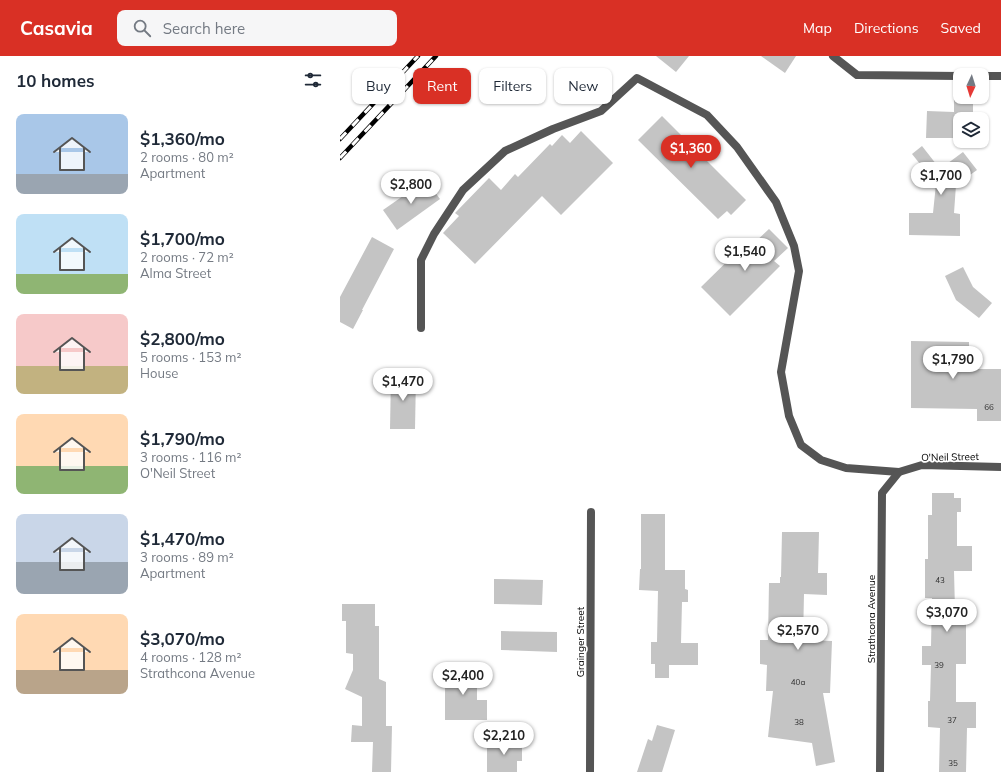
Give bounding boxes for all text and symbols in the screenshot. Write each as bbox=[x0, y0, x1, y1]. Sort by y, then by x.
search box bbox=[117, 10, 397, 46]
text: Casavia bbox=[20, 16, 93, 40]
icon: search bbox=[131, 17, 153, 39]
text: Search here bbox=[163, 19, 245, 38]
text: Map bbox=[803, 19, 832, 37]
text: Directions bbox=[854, 19, 919, 37]
text: Saved bbox=[941, 19, 981, 37]
chip: Buy bbox=[352, 68, 405, 104]
chip: Rent bbox=[413, 68, 471, 104]
chip: Filters bbox=[479, 68, 546, 104]
chip: New bbox=[554, 68, 612, 104]
north arrow bbox=[953, 68, 989, 104]
map controls bbox=[953, 68, 989, 148]
icon: filters bbox=[302, 69, 324, 91]
text: 10 homes bbox=[16, 70, 95, 91]
button: layers bbox=[953, 112, 989, 148]
text: $1,360/mo bbox=[140, 128, 225, 149]
icon: home bbox=[48, 130, 96, 178]
pin: $1,360 bbox=[658, 135, 724, 169]
text: $1,360 bbox=[670, 140, 712, 156]
text: 2 rooms · 80 m² bbox=[140, 149, 234, 165]
pin: $1,700 bbox=[908, 162, 974, 196]
text: Apartment bbox=[140, 165, 205, 181]
text: $1,700 bbox=[920, 167, 962, 183]
pin: $2,800 bbox=[378, 171, 444, 205]
text: $2,800 bbox=[390, 176, 432, 192]
text: $1,700/mo bbox=[140, 228, 225, 249]
icon: home bbox=[48, 230, 96, 278]
pin: $1,540 bbox=[712, 238, 778, 272]
text: $1,540 bbox=[724, 243, 766, 259]
text: 2 rooms · 72 m² bbox=[140, 249, 234, 265]
text: Alma Street bbox=[140, 265, 211, 281]
text: $2,800/mo bbox=[140, 328, 225, 349]
icon: home bbox=[48, 330, 96, 378]
pin: $1,790 bbox=[920, 346, 986, 380]
text: 5 rooms · 153 m² bbox=[140, 349, 241, 365]
text: $1,790 bbox=[932, 351, 974, 367]
text: House bbox=[140, 365, 178, 381]
pin: $1,470 bbox=[370, 368, 436, 402]
text: $1,470 bbox=[382, 373, 424, 389]
house number: 66 bbox=[984, 402, 994, 412]
text: $1,790/mo bbox=[140, 428, 225, 449]
icon: home bbox=[48, 430, 96, 478]
text: 3 rooms · 116 m² bbox=[140, 449, 241, 465]
street label: O'Neil Street bbox=[921, 450, 980, 464]
text: O'Neil Street bbox=[140, 465, 215, 481]
text: $1,470/mo bbox=[140, 528, 225, 549]
icon: home bbox=[48, 530, 96, 578]
text: 3 rooms · 89 m² bbox=[140, 549, 234, 565]
text: Apartment bbox=[140, 565, 205, 581]
street label: Strathcona Avenue bbox=[865, 575, 878, 663]
house number: 43 bbox=[935, 575, 945, 585]
pin: $3,070 bbox=[914, 599, 980, 633]
text: $3,070 bbox=[926, 604, 968, 620]
street label: Grainger Street bbox=[574, 606, 587, 677]
pin: $2,570 bbox=[765, 617, 831, 651]
text: $2,570 bbox=[777, 622, 819, 638]
text: $3,070/mo bbox=[140, 628, 225, 649]
icon: home bbox=[48, 630, 96, 678]
text: 4 rooms · 128 m² bbox=[140, 649, 241, 665]
house number: 39 bbox=[934, 660, 944, 670]
pin: $2,400 bbox=[430, 662, 496, 696]
text: Strathcona Avenue bbox=[140, 665, 255, 681]
text: $2,400 bbox=[442, 667, 484, 683]
house number: 40a bbox=[791, 677, 805, 687]
house number: 37 bbox=[947, 715, 957, 725]
house number: 38 bbox=[794, 717, 804, 727]
pin: $2,210 bbox=[471, 722, 537, 756]
text: $2,210 bbox=[483, 727, 525, 743]
house number: 35 bbox=[948, 758, 958, 768]

